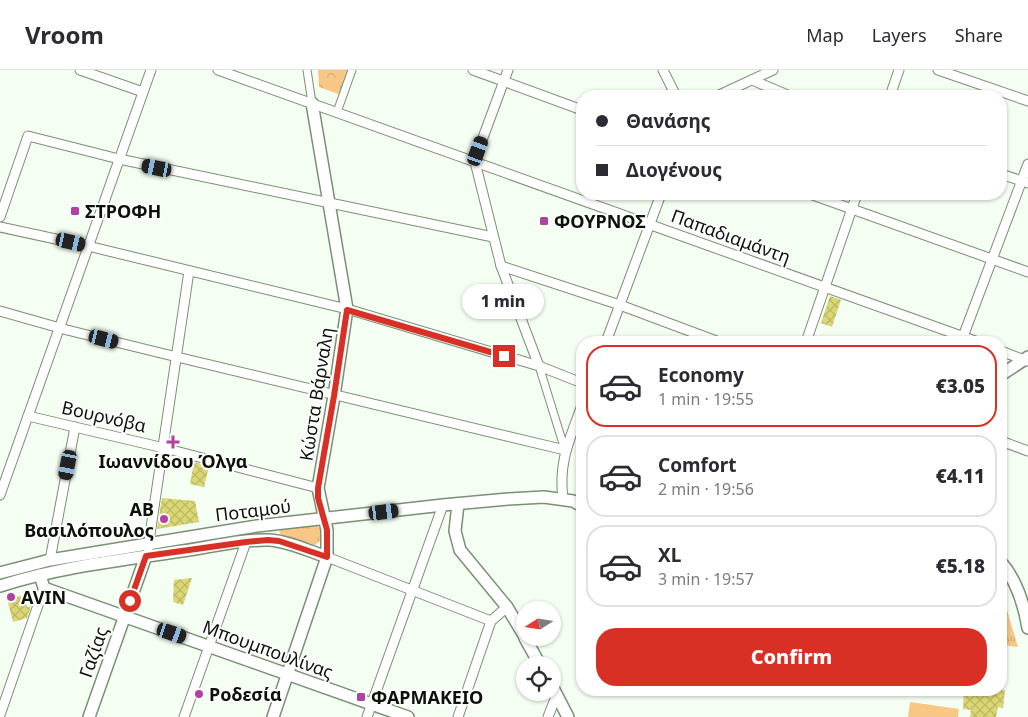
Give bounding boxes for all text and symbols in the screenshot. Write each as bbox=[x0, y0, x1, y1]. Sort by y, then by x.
text: Vroom bbox=[25, 18, 104, 51]
text: Map bbox=[806, 23, 844, 47]
text: Layers bbox=[872, 23, 927, 47]
text: Share bbox=[955, 23, 1003, 47]
text: Θανάσης bbox=[626, 108, 711, 134]
car bbox=[465, 134, 490, 168]
text: Διογένους bbox=[626, 157, 722, 183]
car bbox=[140, 158, 173, 178]
place label: ΣΤΡΟΦΗ bbox=[85, 199, 161, 223]
street label: Παπαδιαμάντη bbox=[668, 203, 794, 269]
marker: ΣΤΡΟΦΗ bbox=[69, 205, 81, 217]
place label: ΦΟΥΡΝΟΣ bbox=[554, 209, 646, 233]
marker: ΦΟΥΡΝΟΣ bbox=[538, 215, 550, 227]
car bbox=[54, 231, 87, 253]
callout: 1 min bbox=[463, 284, 545, 318]
text: 1 min bbox=[481, 290, 525, 312]
street label: Κώστα Βάρναλη bbox=[294, 326, 338, 462]
car bbox=[87, 328, 120, 350]
route end bbox=[493, 345, 515, 367]
text: Economy bbox=[658, 362, 744, 388]
icon: car bbox=[598, 364, 643, 409]
text: €3.05 bbox=[936, 373, 985, 399]
text: 1 min · 19:55 bbox=[658, 388, 754, 410]
street label: Βουρνόβα bbox=[59, 395, 149, 437]
marker: Ιωαννίδου Όλγα bbox=[167, 436, 179, 448]
car bbox=[57, 449, 78, 481]
place label: Ιωαννίδου Όλγα bbox=[98, 449, 248, 473]
text: Comfort bbox=[658, 452, 737, 478]
icon: car bbox=[598, 454, 643, 499]
text: €4.11 bbox=[936, 463, 985, 489]
text: 2 min · 19:56 bbox=[658, 478, 754, 500]
street label: Ποταμού bbox=[214, 493, 292, 527]
place label: ΑΒ Βασιλόπουλος bbox=[24, 497, 154, 542]
car bbox=[368, 503, 399, 521]
marker: ΑΒ Βασιλόπουλος bbox=[158, 513, 170, 525]
text: XL bbox=[658, 542, 681, 568]
icon: car bbox=[598, 544, 643, 589]
text: €5.18 bbox=[936, 553, 985, 579]
text: 3 min · 19:57 bbox=[658, 568, 754, 590]
place label: AVIN bbox=[21, 585, 66, 609]
route start bbox=[119, 590, 141, 612]
marker: AVIN bbox=[5, 591, 17, 603]
north arrow bbox=[516, 601, 561, 646]
map controls bbox=[516, 601, 561, 701]
street label: Μπουμπουλίνας bbox=[199, 614, 337, 684]
car bbox=[155, 621, 188, 645]
street label: Γαζίας bbox=[73, 623, 113, 681]
button: Confirm bbox=[596, 628, 987, 686]
button: locate bbox=[516, 656, 561, 701]
place label: Ροδεσία bbox=[209, 682, 282, 706]
place label: ΦΑΡΜΑΚΕΙΟ bbox=[371, 685, 483, 709]
marker: Ροδεσία bbox=[193, 688, 205, 700]
marker: ΦΑΡΜΑΚΕΙΟ bbox=[355, 691, 367, 703]

